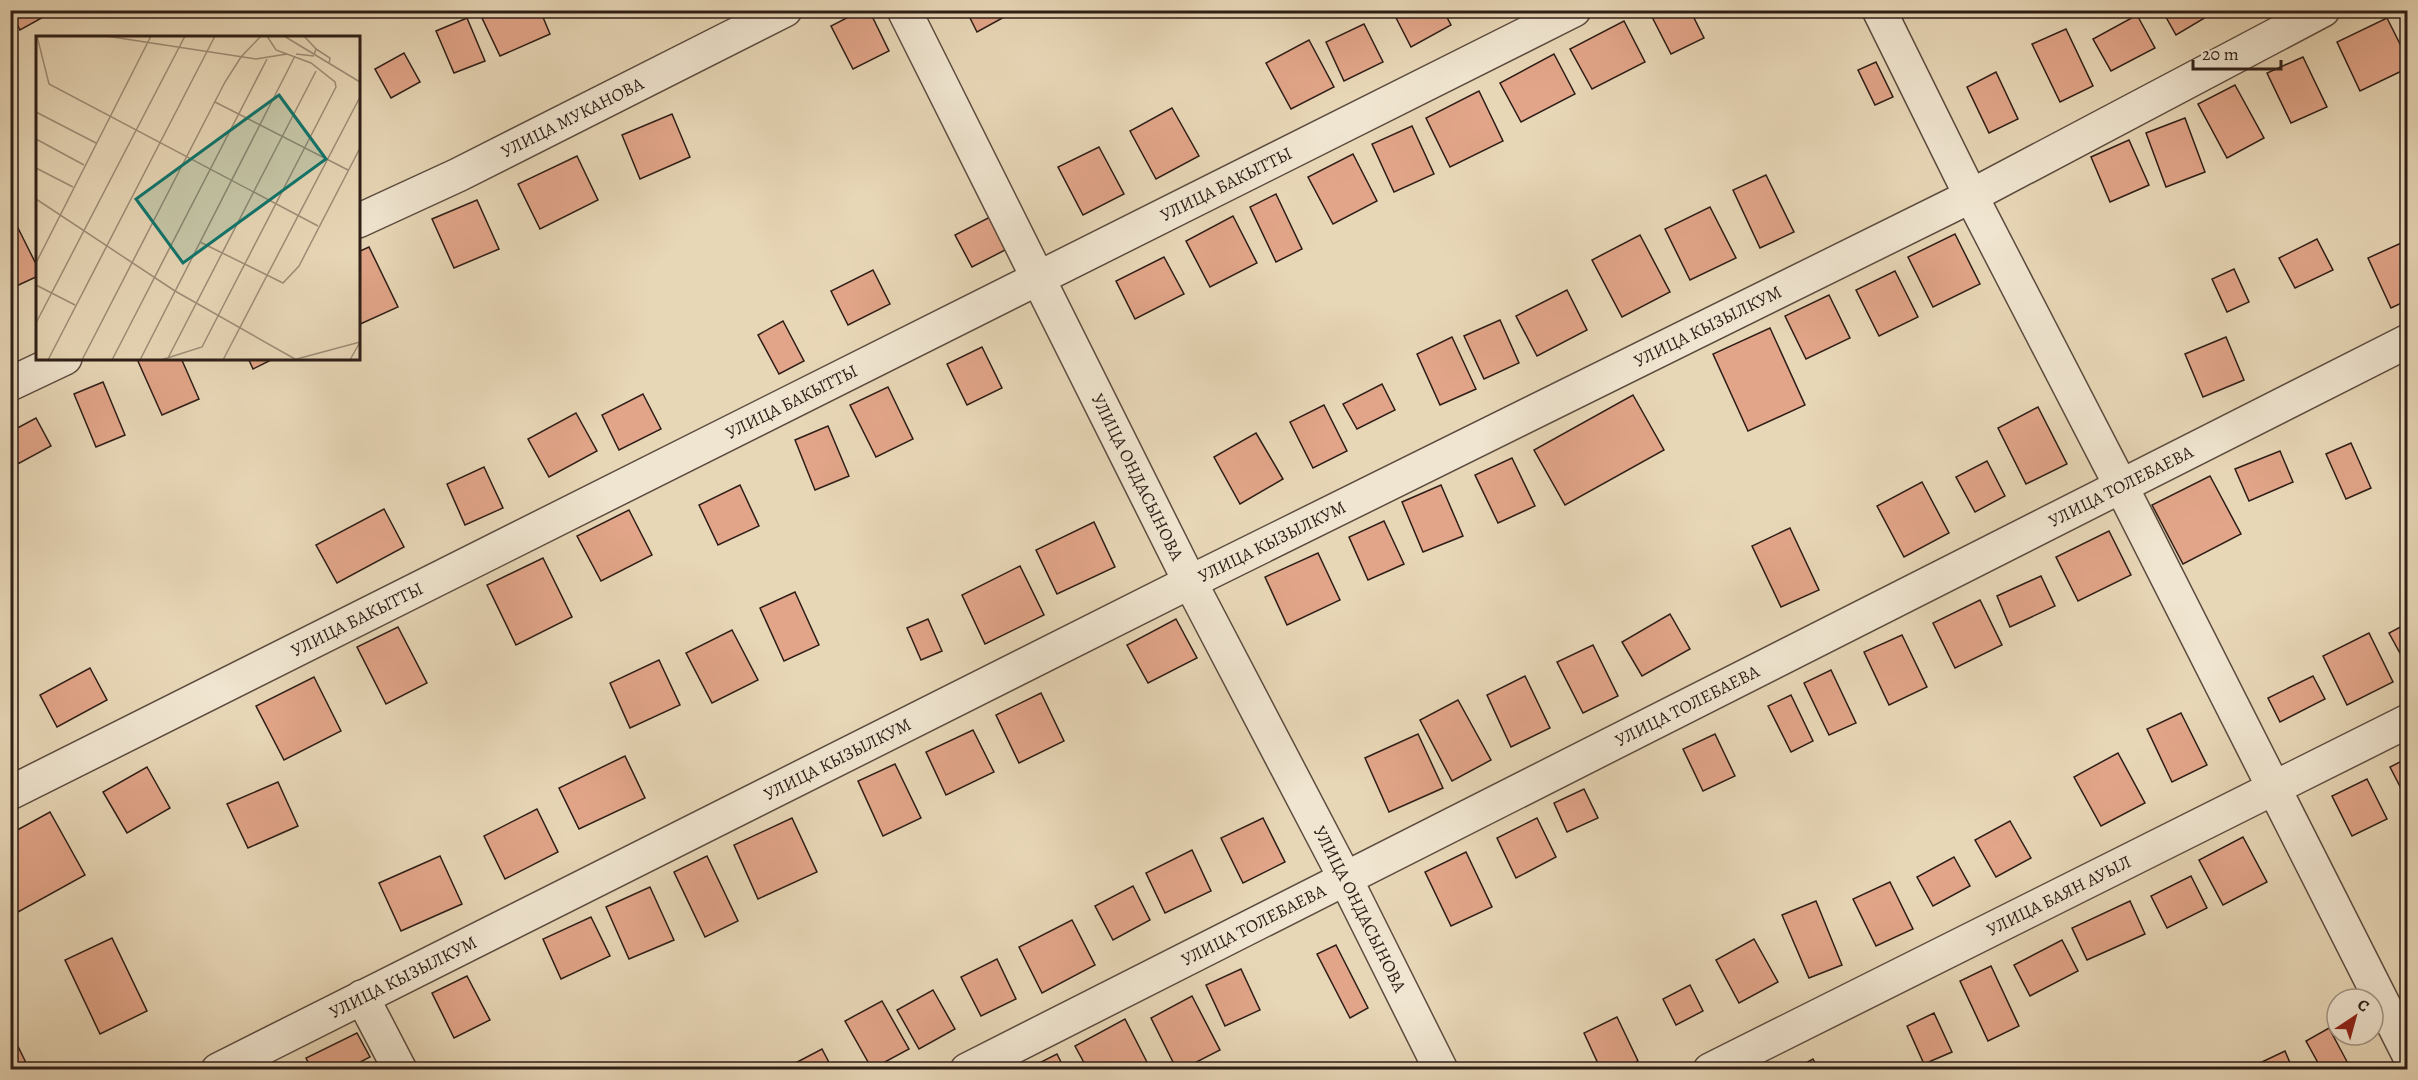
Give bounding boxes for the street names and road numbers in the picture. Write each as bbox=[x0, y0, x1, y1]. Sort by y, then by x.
street label: УЛИЦА МУКАНОВА bbox=[497, 71, 648, 163]
street label: УЛИЦА БАКЫТТЫ bbox=[1156, 141, 1296, 227]
street label: УЛИЦА КЫЗЫЛКУМ bbox=[1630, 280, 1786, 373]
street label: УЛИЦА БАКЫТТЫ bbox=[722, 359, 861, 445]
street label: УЛИЦА ОНДАСЫНОВА bbox=[1086, 389, 1189, 565]
street label: УЛИЦА ТОЛЕБАЕВА bbox=[2044, 440, 2198, 533]
street label: УЛИЦА КЫЗЫЛКУМ bbox=[1194, 495, 1350, 588]
street label: УЛИЦА БАКЫТТЫ bbox=[287, 576, 427, 662]
street label: УЛИЦА ТОЛЕБАЕВА bbox=[1611, 659, 1764, 752]
street label: УЛИЦА КЫЗЫЛКУМ bbox=[760, 712, 915, 806]
street label: УЛИЦА ОНДАСЫНОВА bbox=[1308, 822, 1412, 997]
street label: УЛИЦА БАЯН АУЫЛ bbox=[1983, 849, 2135, 942]
street label: УЛИЦА ТОЛЕБАЕВА bbox=[1177, 878, 1330, 972]
street label: УЛИЦА КЫЗЫЛКУМ bbox=[325, 930, 481, 1024]

